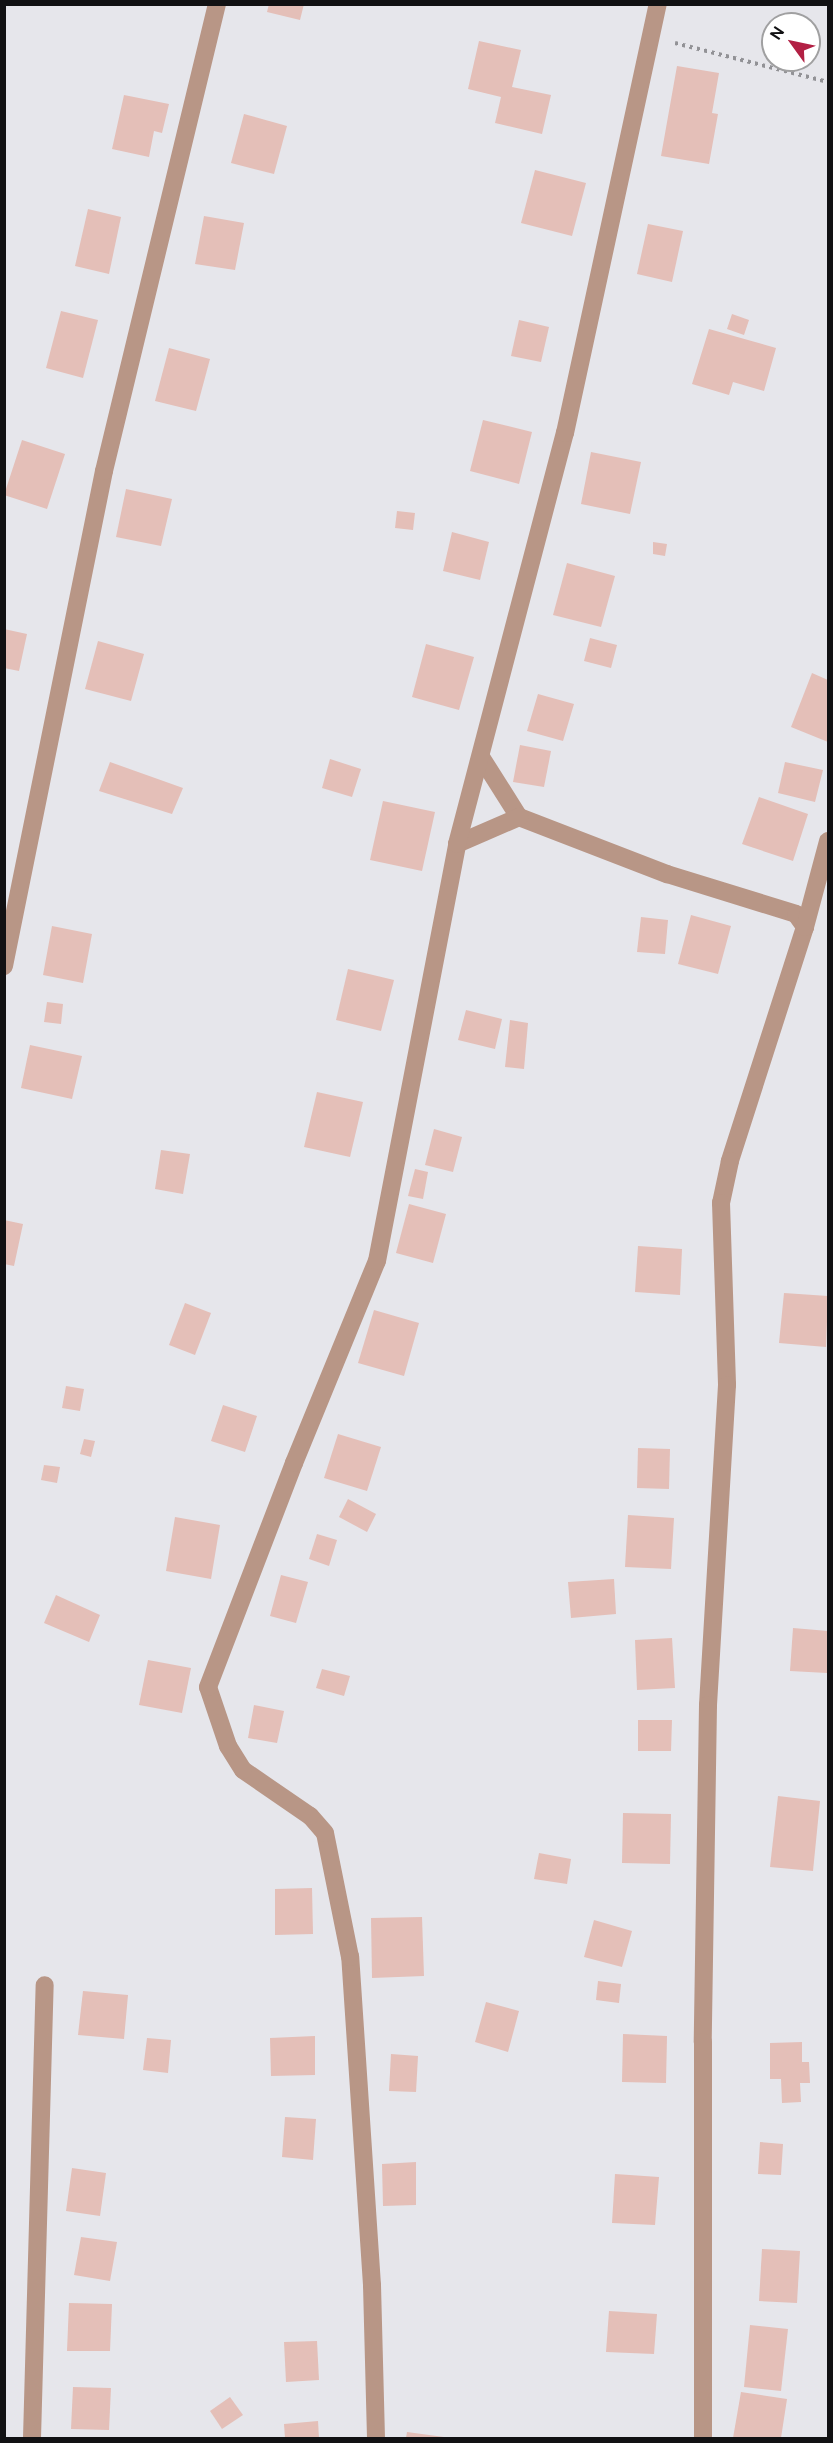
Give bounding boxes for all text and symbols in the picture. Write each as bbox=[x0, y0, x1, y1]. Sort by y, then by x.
north arrow bbox=[761, 12, 821, 72]
text: N bbox=[765, 22, 789, 44]

